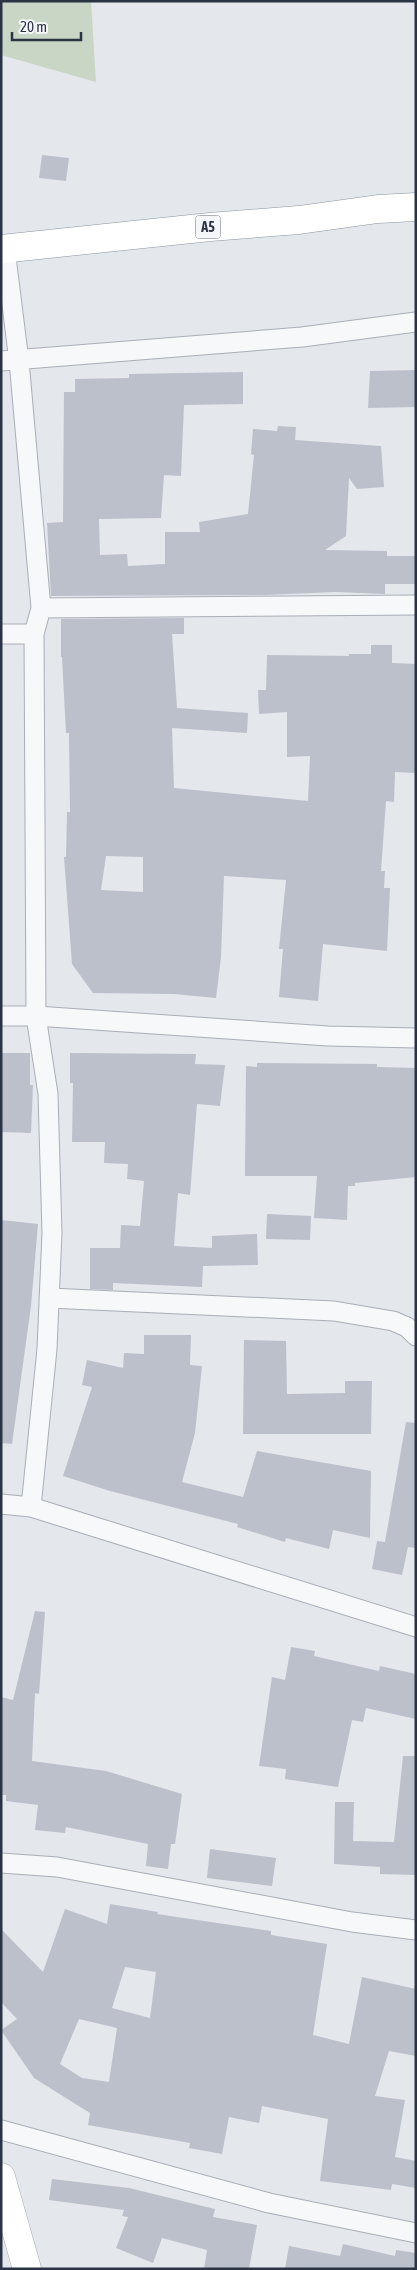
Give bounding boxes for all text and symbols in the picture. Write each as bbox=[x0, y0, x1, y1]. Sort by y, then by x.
scale bar bbox=[12, 10, 81, 42]
text: 20 m bbox=[20, 18, 47, 35]
road number: A5 bbox=[196, 216, 220, 238]

